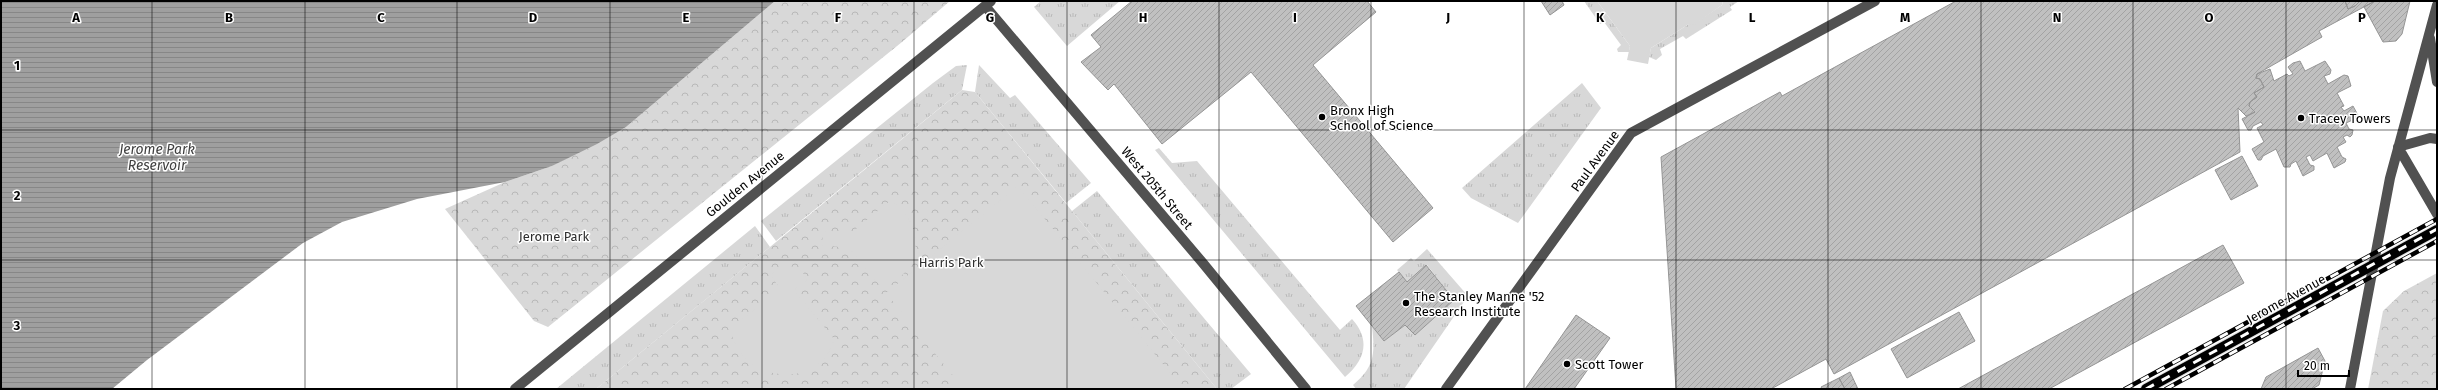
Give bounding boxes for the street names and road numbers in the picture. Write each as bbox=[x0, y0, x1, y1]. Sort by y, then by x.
street label: Paul Avenue bbox=[1568, 128, 1622, 194]
street label: West 205th Street bbox=[1118, 144, 1196, 233]
street label: Goulden Avenue bbox=[703, 148, 787, 220]
street label: Jerome Avenue bbox=[2244, 271, 2328, 327]

